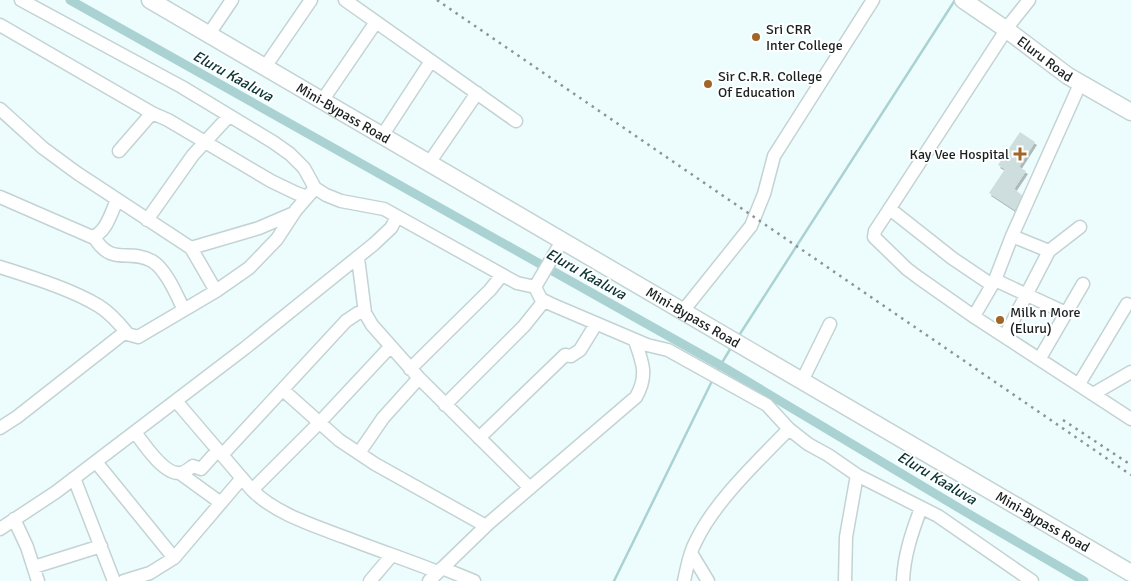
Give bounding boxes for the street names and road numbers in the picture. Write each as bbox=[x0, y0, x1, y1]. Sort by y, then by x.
street label: Eluru Road bbox=[1014, 32, 1076, 85]
street label: Mini-Bypass Road bbox=[293, 79, 394, 147]
street label: Mini-Bypass Road bbox=[643, 283, 743, 351]
street label: Mini-Bypass Road bbox=[993, 487, 1093, 556]

